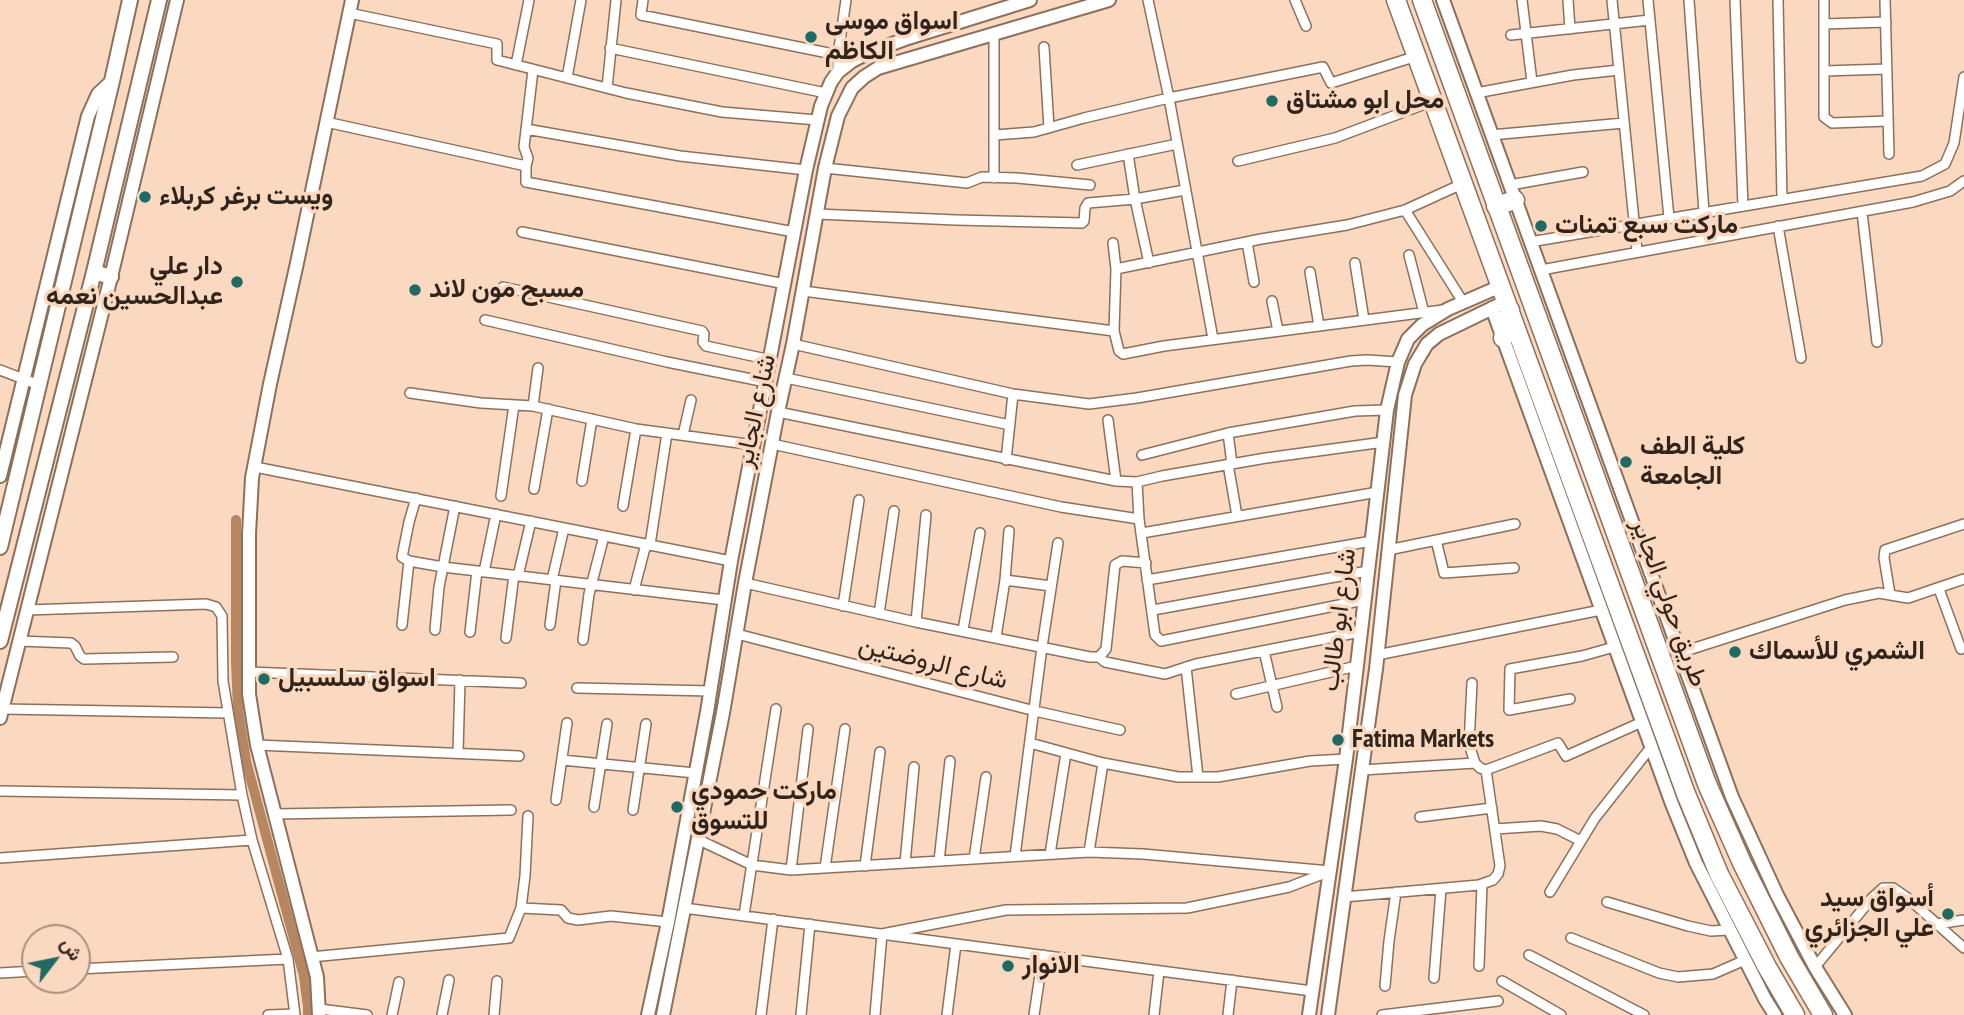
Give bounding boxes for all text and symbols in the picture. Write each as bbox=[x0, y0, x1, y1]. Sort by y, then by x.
place label: اسواق موسى الكاظم bbox=[825, 6, 959, 68]
marker: اسواق موسى الكاظم bbox=[803, 29, 819, 45]
place label: محل ابو مشتاق bbox=[1286, 85, 1444, 117]
marker: محل ابو مشتاق bbox=[1264, 93, 1280, 109]
place label: ويست برغر كربلاء bbox=[159, 181, 333, 213]
marker: ويست برغر كربلاء bbox=[137, 189, 153, 205]
place label: ماركت سبع تمنات bbox=[1555, 210, 1738, 242]
marker: ماركت سبع تمنات bbox=[1533, 218, 1549, 234]
place label: دار علي عبدالحسين نعمه bbox=[46, 251, 223, 312]
marker: دار علي عبدالحسين نعمه bbox=[229, 274, 245, 290]
place label: مسبح مون لاند bbox=[429, 274, 584, 306]
marker: مسبح مون لاند bbox=[407, 282, 423, 298]
street label: شارع الجاير bbox=[729, 352, 783, 470]
place label: كلية الطف الجامعة bbox=[1640, 431, 1745, 492]
marker: كلية الطف الجامعة bbox=[1618, 454, 1634, 470]
street label: طريق حولي الجاير bbox=[1624, 515, 1714, 691]
street label: شارع ابو طالب bbox=[1315, 547, 1363, 693]
street label: شارع الروضتين bbox=[855, 629, 1011, 697]
place label: الشمري للأسماك bbox=[1749, 636, 1925, 668]
marker: الشمري للأسماك bbox=[1727, 644, 1743, 660]
place label: اسواق سلسبيل bbox=[278, 663, 436, 695]
marker: اسواق سلسبيل bbox=[256, 671, 272, 687]
place label: Fatima Markets bbox=[1352, 724, 1494, 756]
marker: Fatima Markets bbox=[1330, 732, 1346, 748]
place label: ماركت حمودي للتسوق bbox=[691, 776, 837, 838]
marker: ماركت حمودي للتسوق bbox=[669, 799, 685, 815]
place label: أسواق سيد علي الجزائري bbox=[1805, 883, 1934, 944]
marker: أسواق سيد علي الجزائري bbox=[1940, 906, 1956, 922]
north arrow bbox=[21, 924, 91, 994]
text: ش bbox=[56, 933, 88, 965]
place label: الانوار bbox=[1022, 950, 1080, 982]
marker: الانوار bbox=[1000, 958, 1016, 974]

